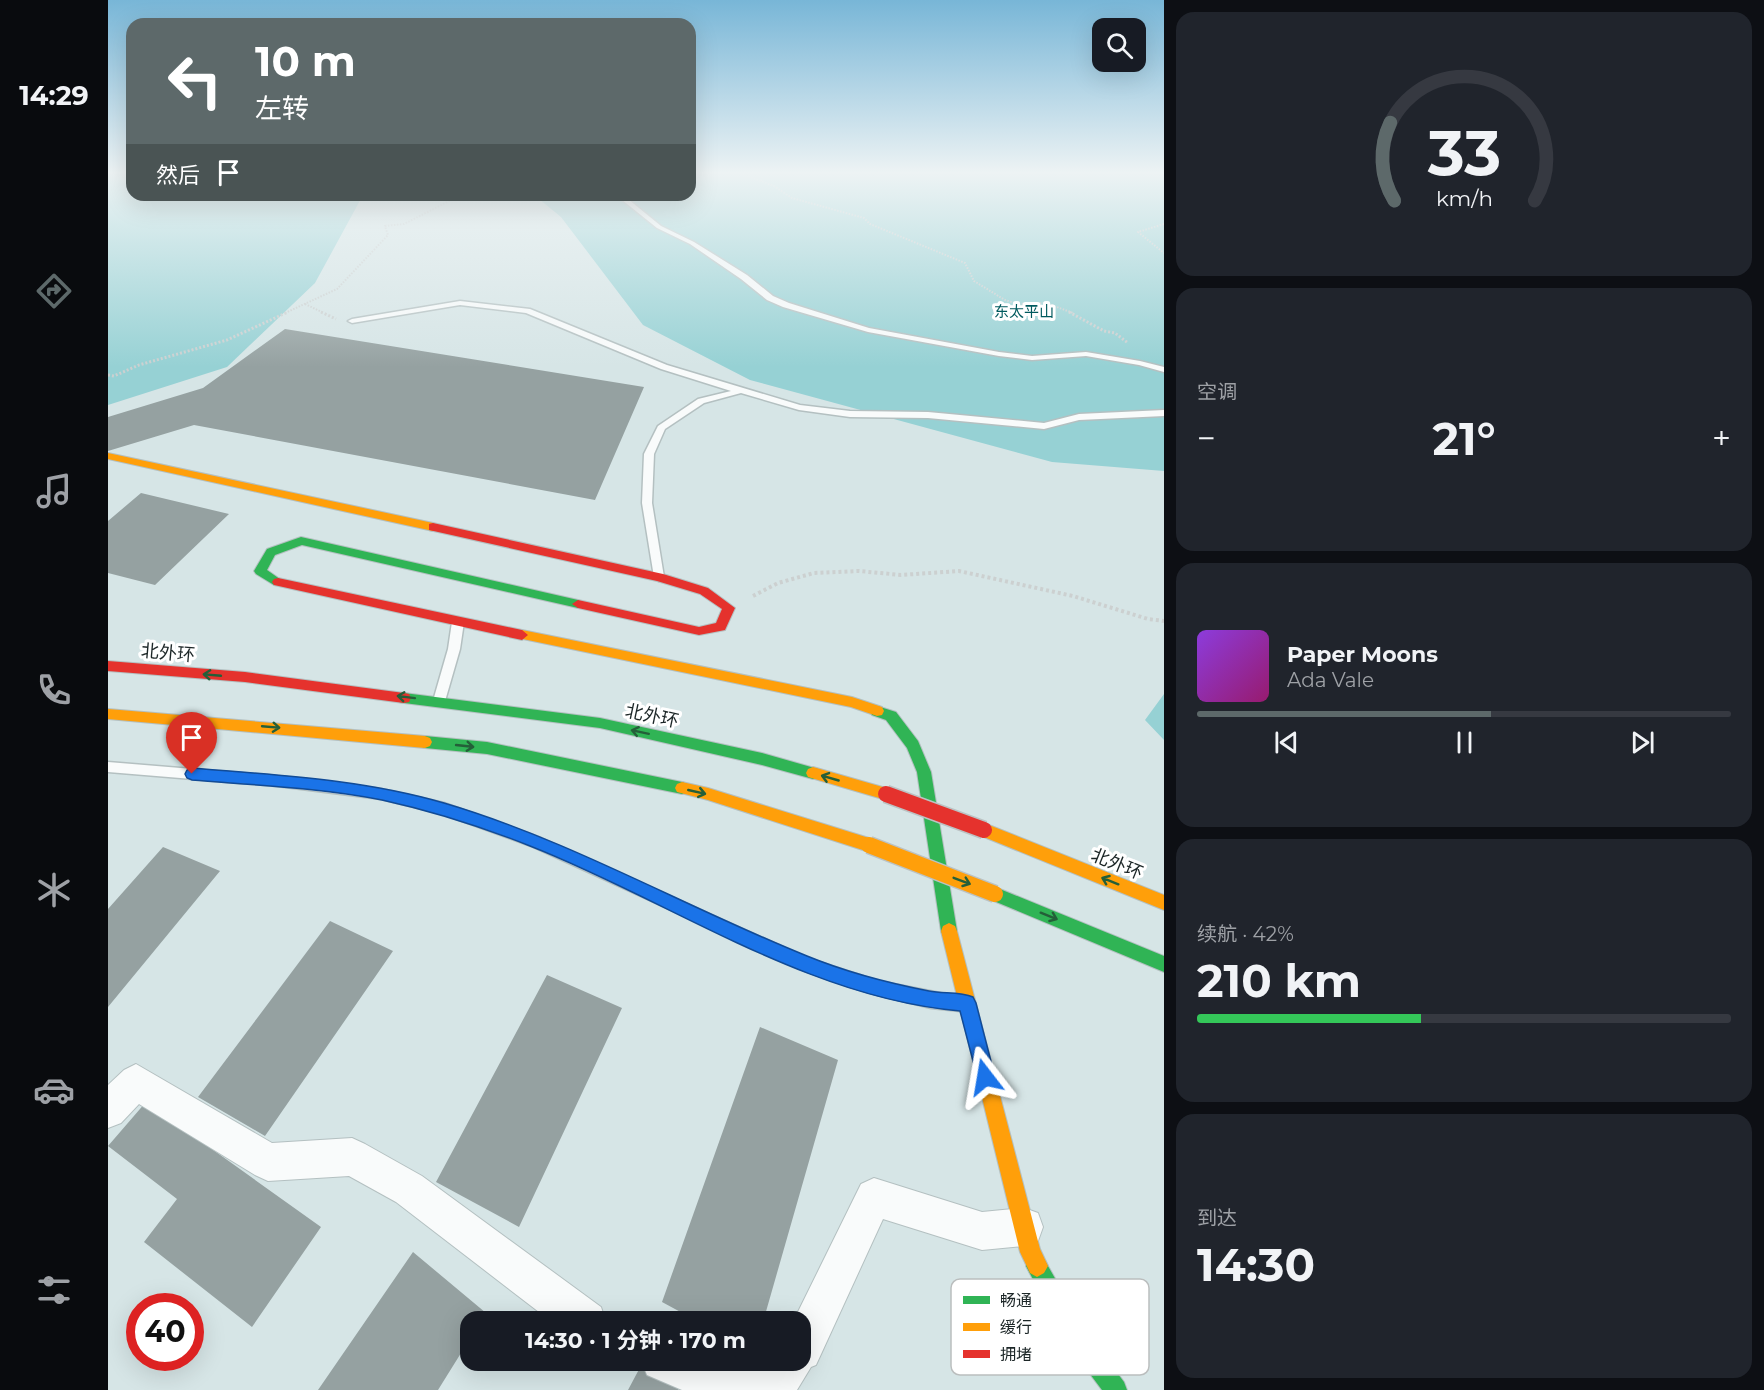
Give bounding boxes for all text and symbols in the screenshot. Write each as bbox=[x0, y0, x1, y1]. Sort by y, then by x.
map controls bbox=[1092, 18, 1146, 72]
button: search bbox=[1092, 18, 1146, 72]
text: 10 m bbox=[255, 35, 356, 87]
icon: left bbox=[156, 42, 234, 120]
text: 14:29 bbox=[19, 79, 89, 112]
text: 左转 bbox=[255, 92, 309, 125]
text: 33 bbox=[1426, 115, 1501, 191]
icon: arrive bbox=[212, 156, 245, 189]
text: 然后 bbox=[156, 162, 200, 189]
text: km/h bbox=[1435, 185, 1493, 211]
icon: directions bbox=[33, 270, 75, 312]
park label: 东太平山 bbox=[994, 302, 1054, 321]
text: 空调 bbox=[1197, 380, 1237, 404]
text: 21° bbox=[1432, 411, 1496, 466]
text: − bbox=[1197, 418, 1216, 458]
text: + bbox=[1712, 418, 1731, 458]
icon: music bbox=[33, 470, 75, 512]
street label: 北外环 bbox=[140, 640, 196, 666]
text: Paper Moons bbox=[1287, 641, 1438, 668]
text: Ada Vale bbox=[1287, 668, 1374, 692]
icon: phone bbox=[33, 669, 75, 711]
one-way arrow bbox=[203, 669, 223, 680]
one-way arrow bbox=[396, 692, 416, 703]
street label: 北外环 bbox=[623, 700, 681, 732]
pin bbox=[166, 712, 217, 774]
icon: arrive bbox=[175, 721, 208, 754]
one-way arrow bbox=[260, 722, 280, 733]
one-way arrow bbox=[631, 726, 650, 737]
icon: previous bbox=[1270, 726, 1303, 759]
icon: pause bbox=[1448, 726, 1481, 759]
icon: next bbox=[1626, 726, 1659, 759]
one-way arrow bbox=[455, 741, 474, 752]
one-way arrow bbox=[820, 772, 839, 783]
one-way arrow bbox=[688, 786, 707, 798]
street label: 北外环 bbox=[1088, 844, 1146, 884]
icon: climate bbox=[33, 869, 75, 911]
one-way arrow bbox=[1101, 875, 1120, 886]
one-way arrow bbox=[952, 876, 971, 887]
one-way arrow bbox=[1039, 911, 1057, 922]
text: 续航 · 42% bbox=[1197, 922, 1294, 946]
text: 210 km bbox=[1197, 953, 1361, 1008]
position arrow bbox=[953, 1045, 1017, 1109]
icon: car bbox=[33, 1069, 75, 1111]
text: 到达 bbox=[1197, 1206, 1237, 1230]
text: 14:30 bbox=[1197, 1237, 1315, 1292]
icon: filters bbox=[33, 1269, 75, 1311]
legend bbox=[951, 1279, 1149, 1375]
text: 畅通 bbox=[1000, 1291, 1032, 1310]
speed limit sign: 40 bbox=[126, 1293, 204, 1371]
text: 缓行 bbox=[1000, 1318, 1032, 1337]
text: 14:30 · 1 分钟 · 170 m bbox=[525, 1327, 746, 1354]
text: 拥堵 bbox=[1000, 1345, 1032, 1364]

